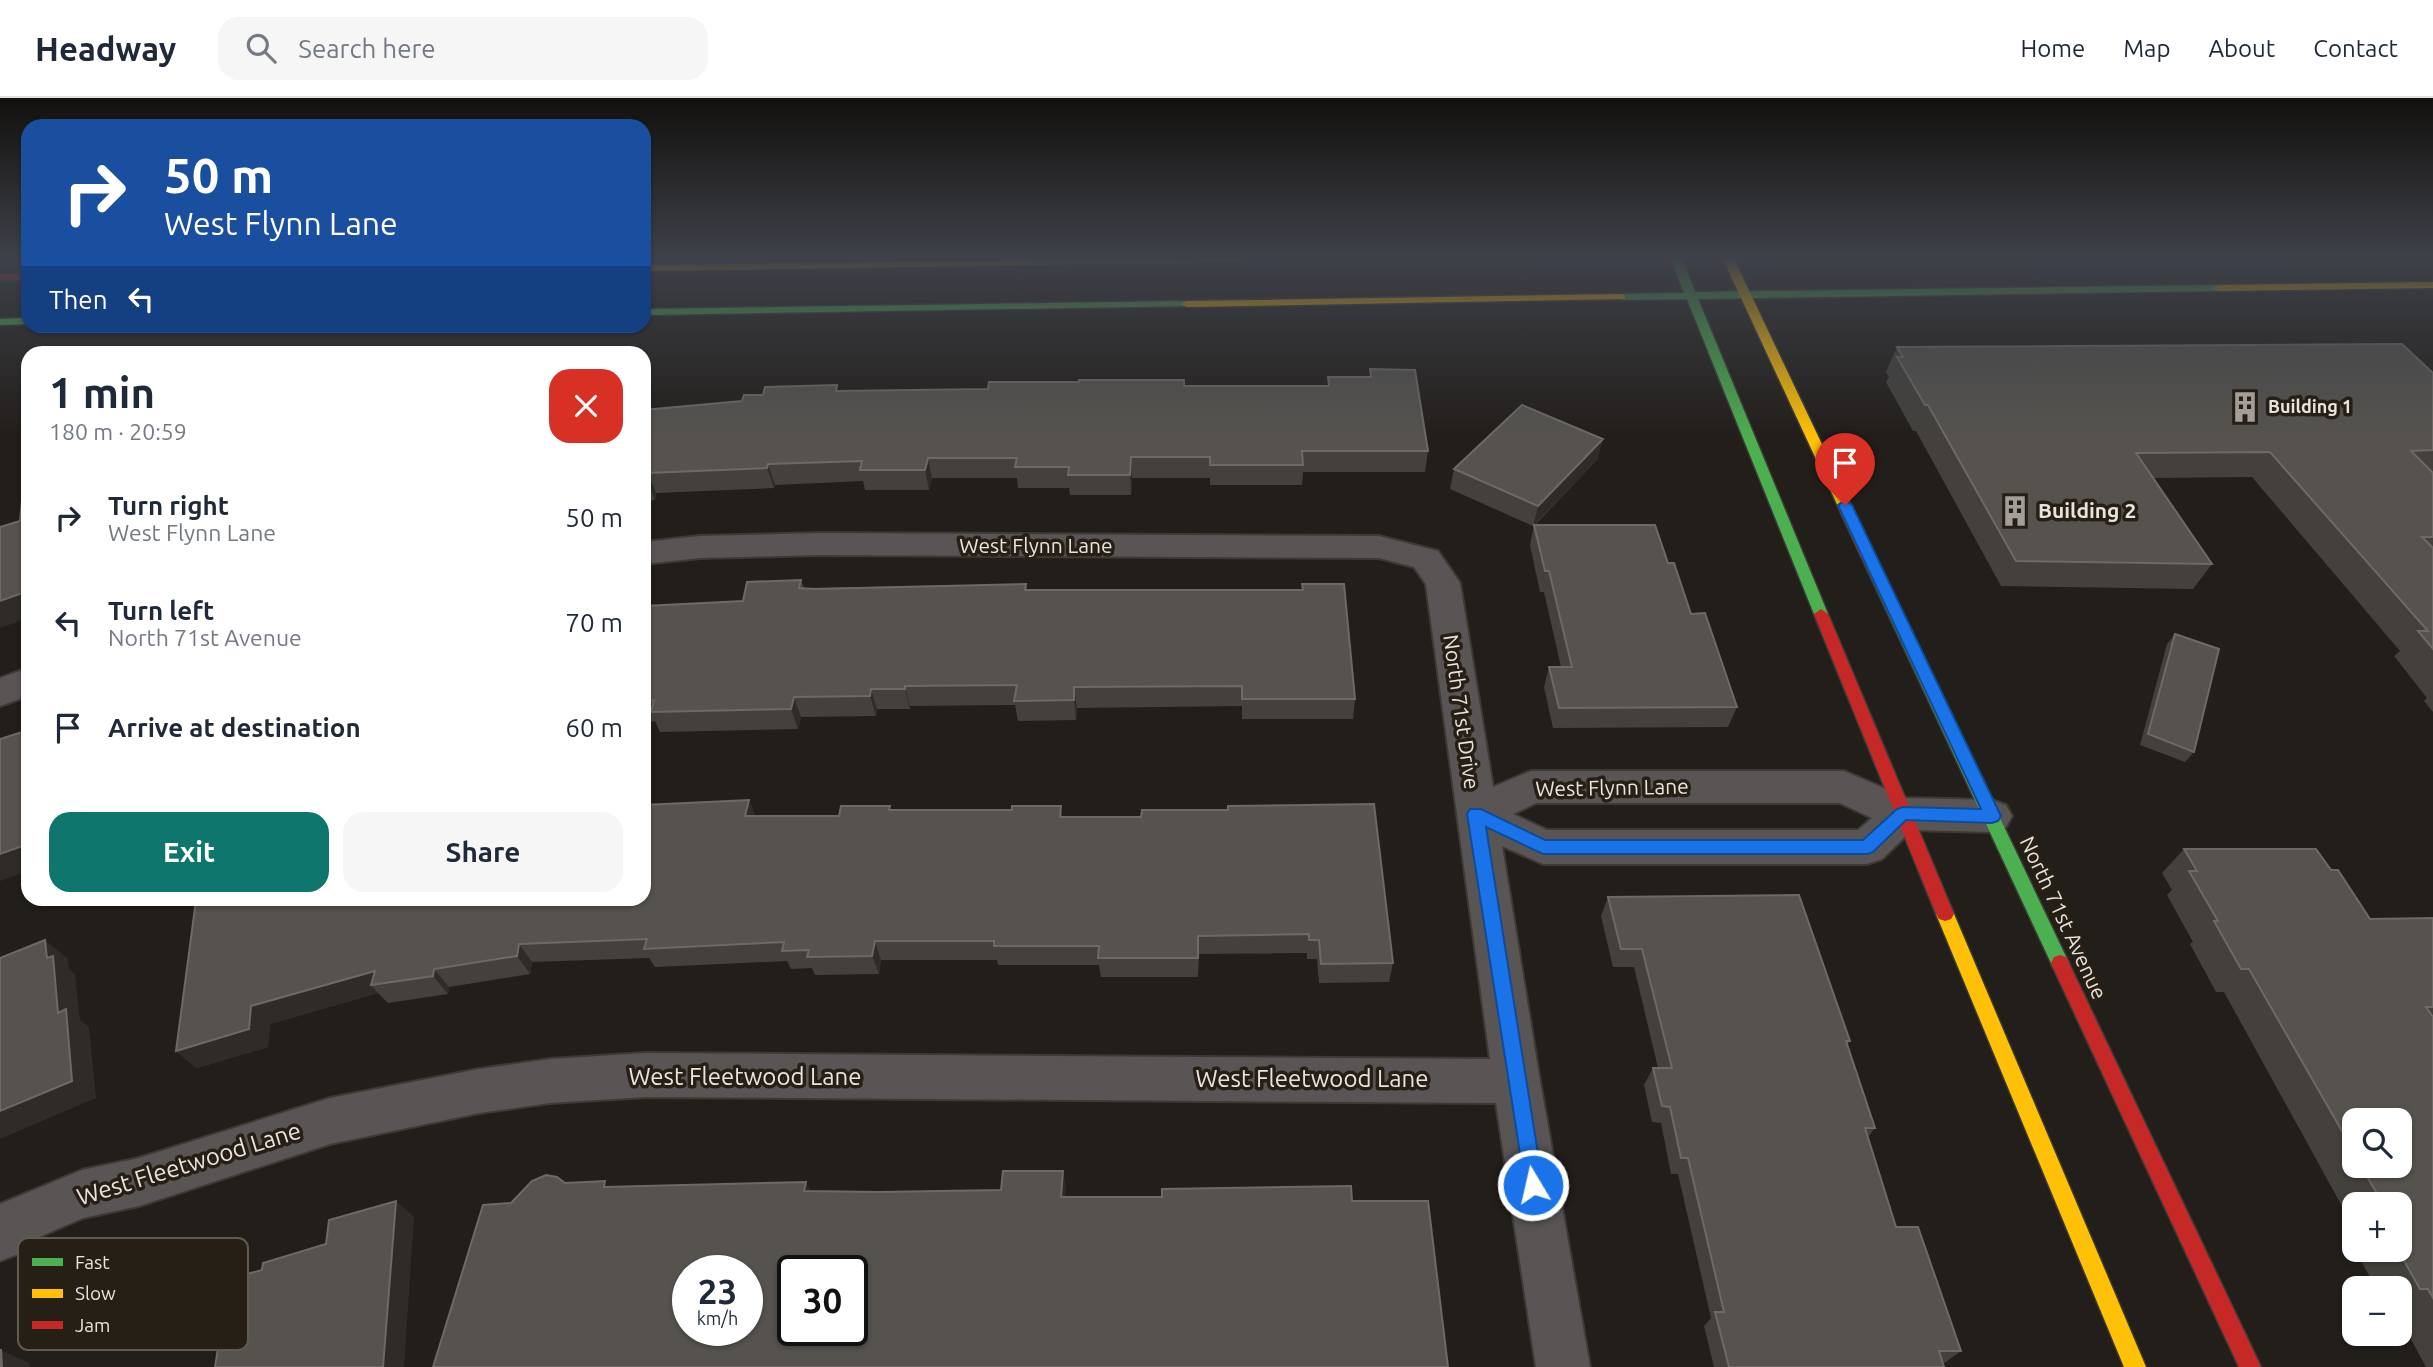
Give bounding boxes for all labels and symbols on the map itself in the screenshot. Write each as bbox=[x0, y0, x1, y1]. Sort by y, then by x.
building icon: Building 1 bbox=[2228, 390, 2262, 424]
place label: Building 1 bbox=[2268, 396, 2352, 416]
pin bbox=[1815, 433, 1875, 505]
building icon: Building 2 bbox=[1998, 494, 2032, 528]
place label: Building 2 bbox=[2038, 498, 2136, 522]
street label: West Flynn Lane bbox=[959, 533, 1113, 557]
street label: North 71st Drive bbox=[1439, 633, 1485, 791]
street label: West Flynn Lane bbox=[1535, 774, 1689, 800]
street label: North 71st Avenue bbox=[2016, 832, 2112, 1003]
street label: West Fleetwood Lane bbox=[628, 1063, 862, 1090]
street label: West Fleetwood Lane bbox=[1195, 1065, 1429, 1092]
street label: West Fleetwood Lane bbox=[73, 1117, 304, 1211]
position arrow bbox=[1496, 1148, 1570, 1222]
legend bbox=[18, 1238, 248, 1350]
text: Fast bbox=[75, 1251, 110, 1273]
speed limit sign: 30 bbox=[777, 1255, 868, 1346]
text: Slow bbox=[75, 1282, 116, 1304]
text: Jam bbox=[75, 1314, 111, 1336]

